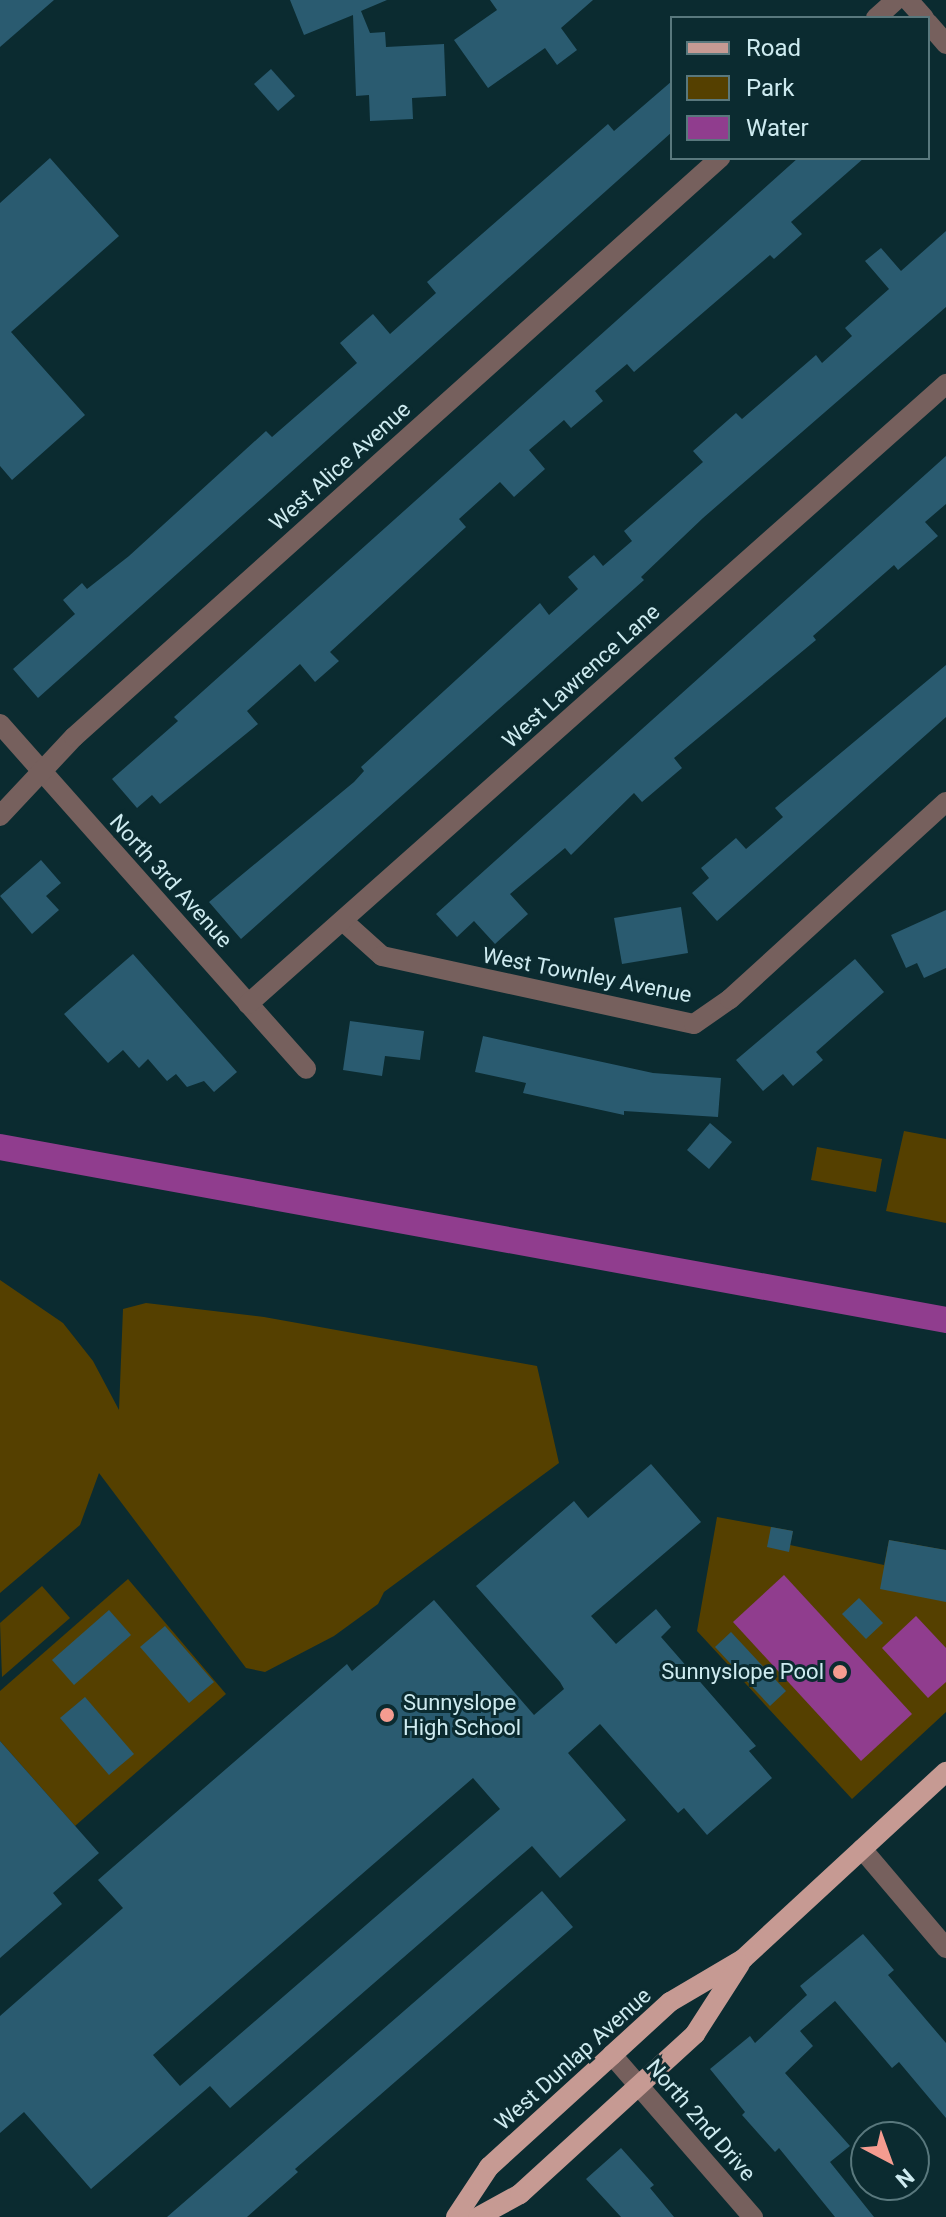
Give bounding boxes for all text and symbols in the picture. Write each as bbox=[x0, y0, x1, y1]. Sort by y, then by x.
legend bbox=[670, 16, 930, 160]
text: Road bbox=[746, 34, 801, 62]
text: Park bbox=[746, 74, 794, 102]
text: Water bbox=[746, 114, 809, 142]
street label: West Alice Avenue bbox=[264, 396, 416, 536]
street label: West Lawrence Lane bbox=[497, 598, 665, 754]
street label: North 3rd Avenue bbox=[104, 809, 238, 953]
street label: West Townley Avenue bbox=[480, 942, 694, 1008]
place label: Sunnyslope Pool bbox=[661, 1659, 824, 1685]
marker: Sunnyslope Pool bbox=[831, 1663, 849, 1681]
place label: Sunnyslope High School bbox=[403, 1689, 521, 1740]
marker: Sunnyslope High School bbox=[378, 1706, 396, 1724]
street label: West Dunlap Avenue bbox=[490, 1982, 656, 2136]
street label: North 2nd Drive bbox=[641, 2054, 761, 2186]
north arrow bbox=[850, 2121, 930, 2201]
text: N bbox=[891, 2163, 919, 2193]

